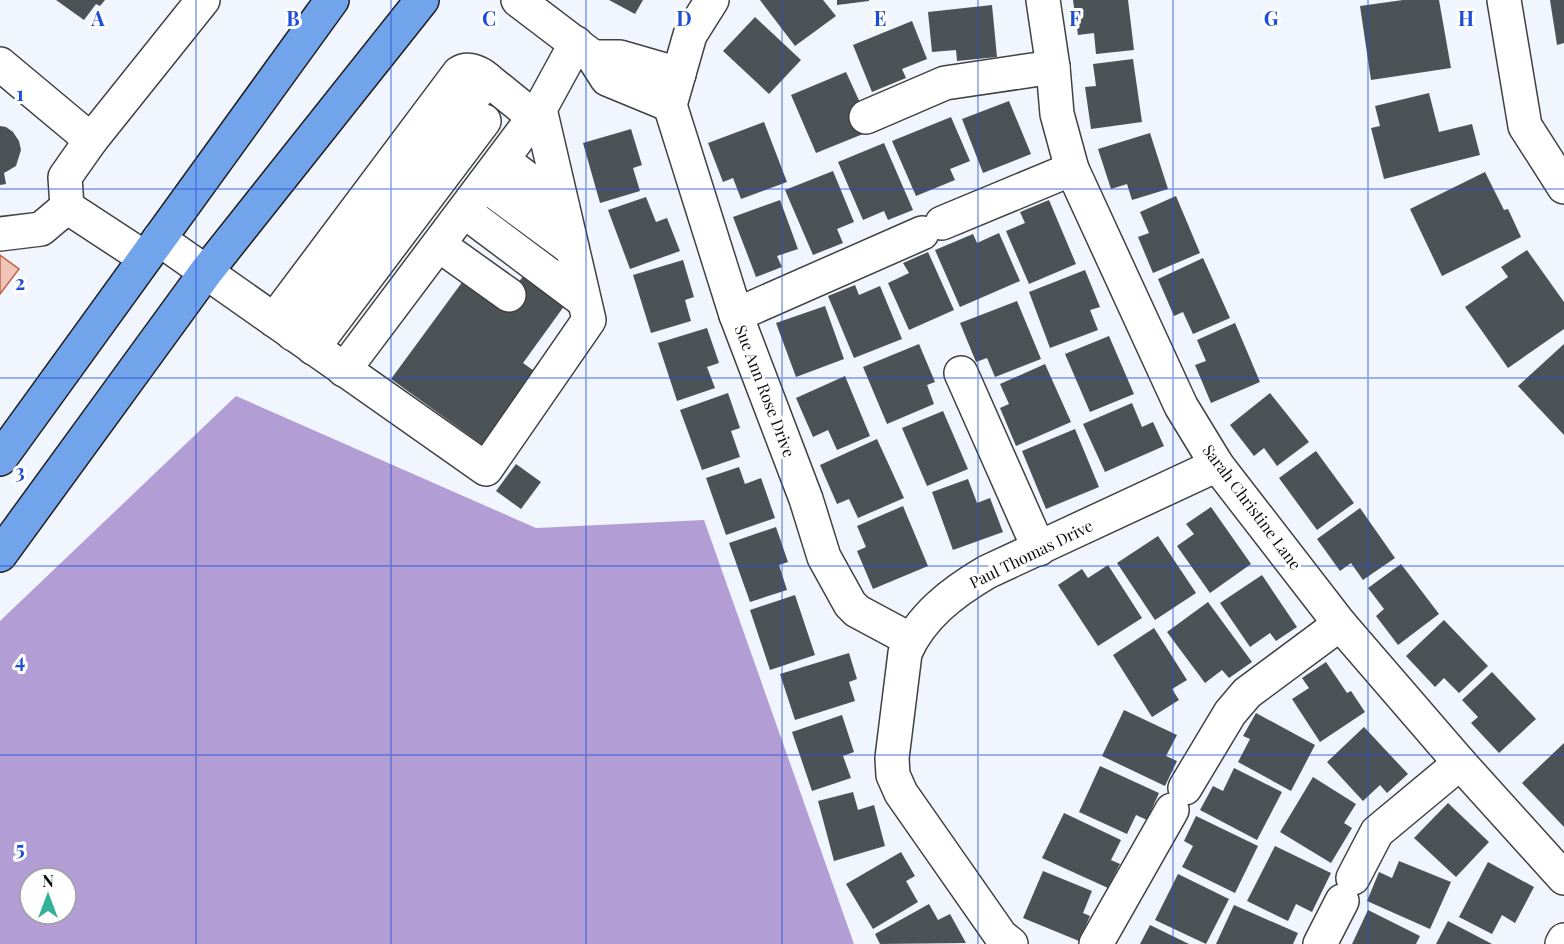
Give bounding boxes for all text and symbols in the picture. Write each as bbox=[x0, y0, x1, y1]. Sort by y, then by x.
text: A bbox=[90, 4, 105, 31]
text: B bbox=[286, 4, 300, 31]
text: C bbox=[482, 4, 496, 31]
text: D bbox=[676, 4, 692, 31]
text: E bbox=[874, 4, 886, 31]
text: F bbox=[1069, 4, 1081, 31]
text: G bbox=[1264, 4, 1279, 31]
text: H bbox=[1458, 4, 1474, 31]
text: 1 bbox=[16, 79, 24, 106]
text: 2 bbox=[15, 268, 25, 295]
street label: Sue Ann Rose Drive bbox=[731, 322, 800, 460]
street label: Sarah Christine Lane bbox=[1198, 440, 1306, 574]
text: 3 bbox=[15, 457, 25, 484]
street label: Paul Thomas Drive bbox=[965, 514, 1096, 593]
text: 4 bbox=[15, 646, 25, 673]
text: 5 bbox=[15, 834, 25, 861]
north arrow bbox=[18, 866, 78, 926]
text: N bbox=[42, 870, 54, 891]

